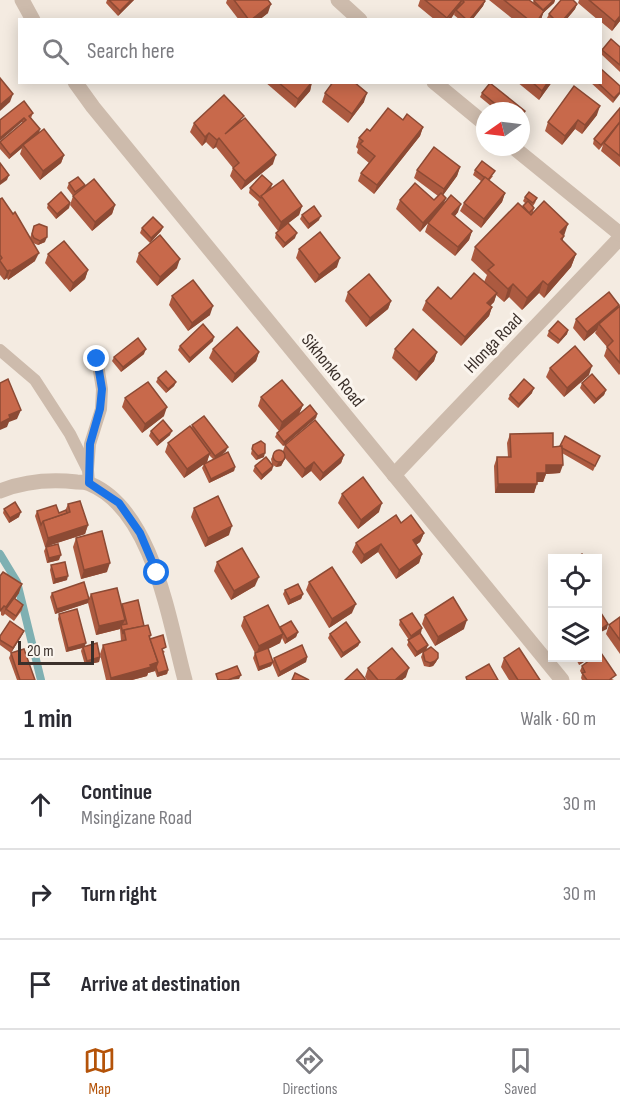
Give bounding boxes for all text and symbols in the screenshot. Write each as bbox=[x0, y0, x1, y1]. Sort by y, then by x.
search box bbox=[18, 18, 602, 84]
icon: search bbox=[39, 35, 72, 68]
text: Search here bbox=[87, 38, 174, 65]
north arrow bbox=[476, 102, 530, 156]
street label: Hlonga Road bbox=[460, 309, 527, 377]
street label: Sikhonko Road bbox=[297, 330, 368, 411]
route end bbox=[83, 345, 109, 371]
map controls bbox=[548, 554, 602, 662]
button: locate bbox=[548, 554, 602, 608]
route start bbox=[143, 559, 169, 585]
button: layers bbox=[548, 608, 602, 662]
scale bar bbox=[18, 638, 94, 666]
text: 20 m bbox=[27, 642, 54, 661]
text: 1 min bbox=[24, 704, 72, 735]
text: Walk · 60 m bbox=[520, 707, 596, 731]
text: Continue bbox=[81, 779, 152, 806]
icon: ahead bbox=[24, 788, 57, 821]
text: 30 m bbox=[563, 792, 596, 816]
text: Msingizane Road bbox=[81, 806, 192, 830]
icon: right bbox=[24, 878, 57, 911]
text: Turn right bbox=[81, 881, 157, 908]
text: 30 m bbox=[563, 882, 596, 906]
icon: arrive bbox=[24, 968, 57, 1001]
text: Arrive at destination bbox=[81, 971, 240, 998]
tab: Map bbox=[83, 1044, 116, 1099]
tab: Directions bbox=[282, 1044, 338, 1099]
tab: Saved bbox=[504, 1044, 537, 1099]

